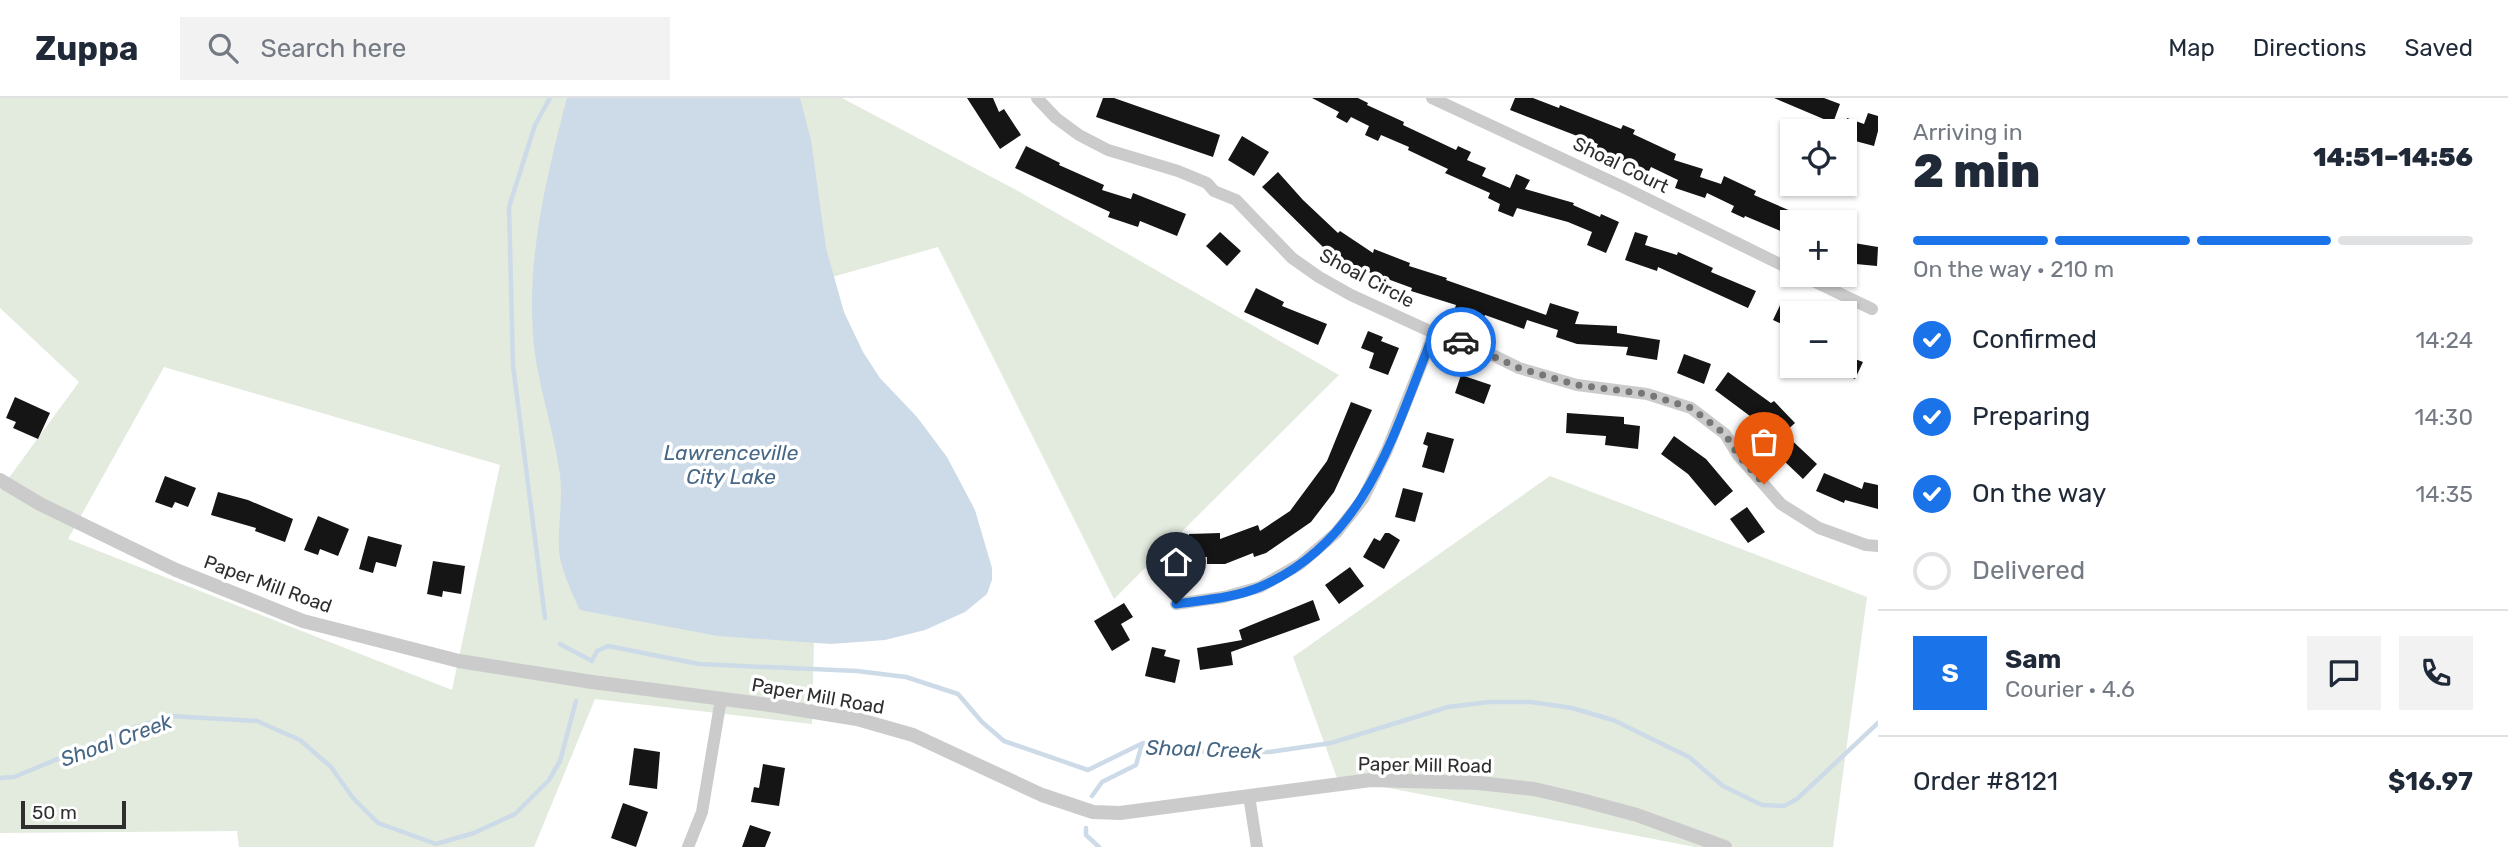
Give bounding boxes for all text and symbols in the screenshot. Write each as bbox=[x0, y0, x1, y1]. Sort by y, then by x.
search box bbox=[180, 17, 670, 80]
text: Zuppa bbox=[35, 29, 138, 68]
icon: search bbox=[204, 29, 242, 67]
text: Search here bbox=[260, 33, 406, 64]
text: Map bbox=[2168, 34, 2215, 62]
text: Directions bbox=[2253, 34, 2366, 62]
text: Saved bbox=[2404, 34, 2473, 62]
text: Arriving in bbox=[1913, 118, 2023, 146]
map controls bbox=[1780, 119, 1857, 378]
button: locate bbox=[1780, 119, 1857, 196]
street label: Shoal Court bbox=[1569, 132, 1673, 198]
text: 14:51–14:56 bbox=[2313, 142, 2473, 173]
text: 2 min bbox=[1913, 144, 2040, 199]
button: + bbox=[1780, 210, 1857, 287]
street label: Shoal Circle bbox=[1316, 243, 1418, 313]
text: On the way · 210 m bbox=[1913, 255, 2114, 283]
button: − bbox=[1780, 301, 1857, 378]
courier bbox=[1426, 307, 1496, 377]
icon: check bbox=[1913, 321, 1951, 359]
icon: car bbox=[1442, 323, 1480, 361]
text: Confirmed bbox=[1972, 324, 2097, 355]
text: 14:24 bbox=[2415, 326, 2473, 354]
icon: check bbox=[1913, 398, 1951, 436]
text: Preparing bbox=[1972, 401, 2090, 432]
text: 14:30 bbox=[2415, 403, 2473, 431]
pin bbox=[1734, 412, 1794, 484]
icon: bag bbox=[1745, 423, 1783, 461]
water label: Lawrenceville City Lake bbox=[664, 440, 799, 489]
icon: check bbox=[1913, 475, 1951, 513]
text: On the way bbox=[1972, 478, 2106, 509]
text: 14:35 bbox=[2416, 480, 2473, 508]
pin bbox=[1146, 532, 1206, 604]
icon: home bbox=[1157, 543, 1195, 581]
street label: Paper Mill Road bbox=[201, 550, 335, 618]
text: Delivered bbox=[1972, 555, 2085, 586]
button: chat bbox=[2307, 636, 2381, 710]
button: phone bbox=[2399, 636, 2473, 710]
text: Sam bbox=[2005, 644, 2061, 675]
text: S bbox=[1941, 658, 1959, 689]
street label: Paper Mill Road bbox=[750, 673, 886, 719]
text: Courier · 4.6 bbox=[2005, 675, 2135, 703]
water label: Shoal Creek bbox=[57, 708, 176, 772]
water label: Shoal Creek bbox=[1145, 734, 1264, 764]
street label: Paper Mill Road bbox=[1358, 752, 1492, 778]
text: Order #8121 bbox=[1913, 766, 2058, 797]
text: $16.97 bbox=[2388, 766, 2473, 797]
scale bar bbox=[21, 798, 126, 830]
text: 50 m bbox=[32, 801, 77, 824]

